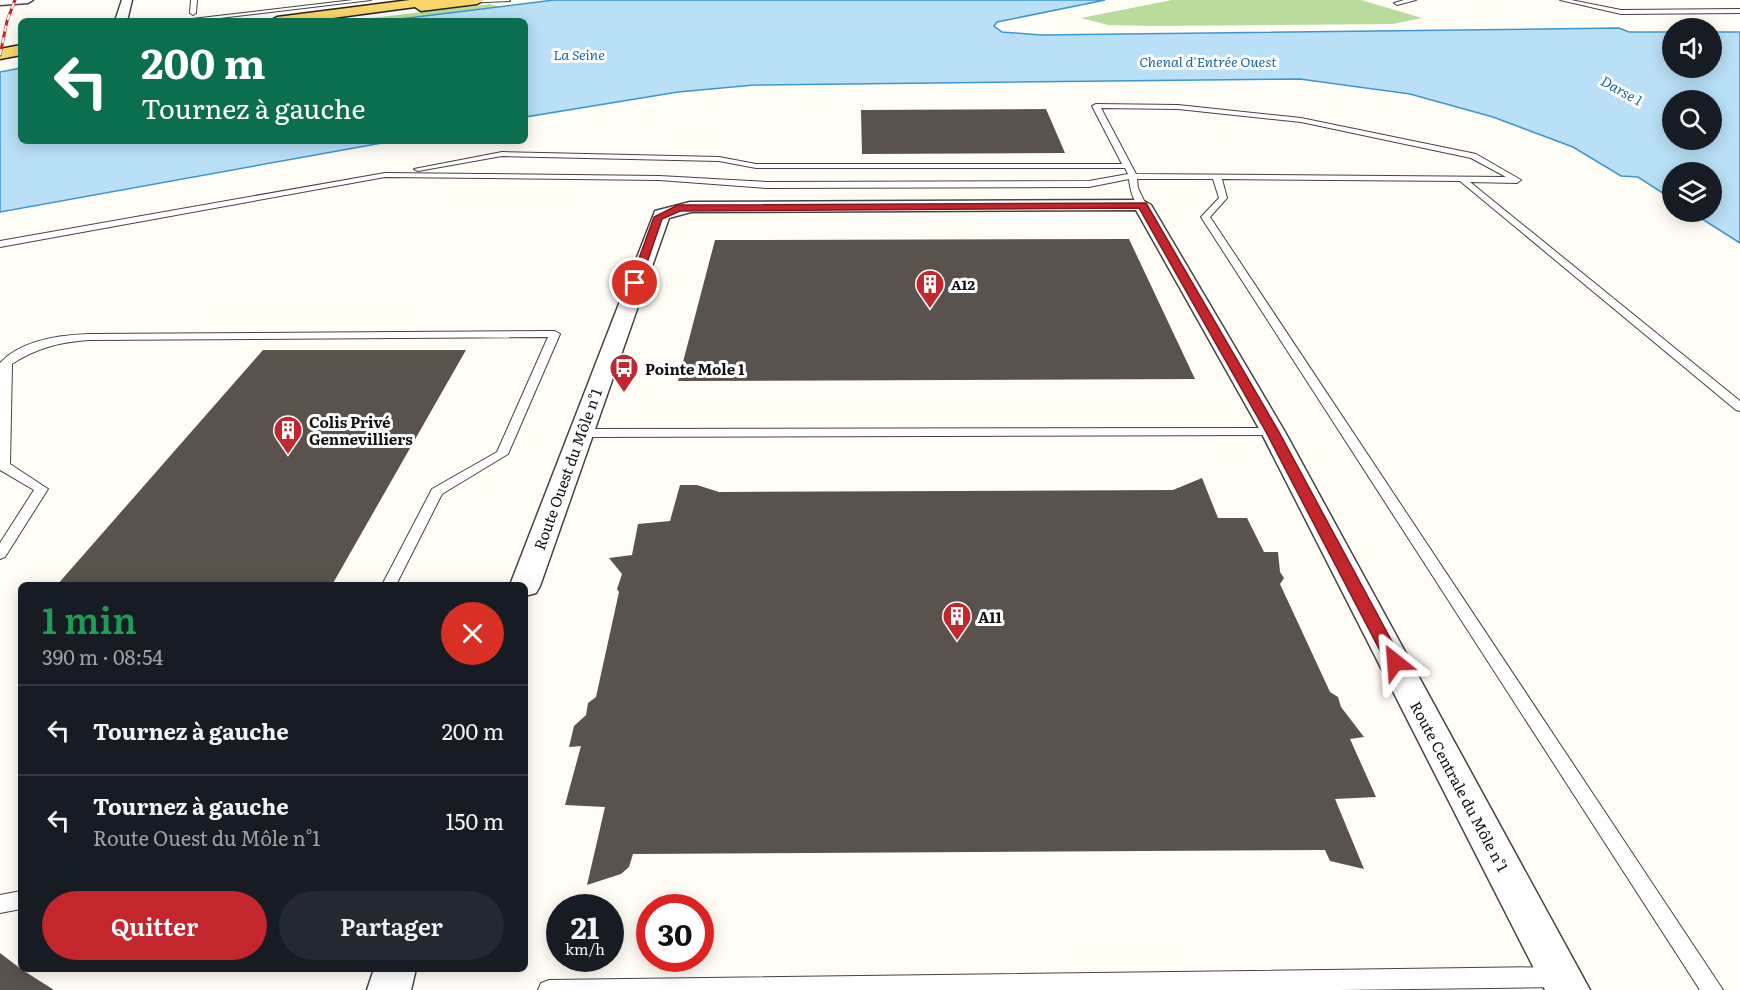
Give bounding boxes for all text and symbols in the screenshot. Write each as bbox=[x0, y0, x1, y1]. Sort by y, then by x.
map controls bbox=[1662, 18, 1722, 222]
button: sound bbox=[1662, 18, 1722, 78]
text: 200 m bbox=[141, 30, 266, 92]
icon: left bbox=[42, 42, 120, 120]
water label: La Seine bbox=[553, 44, 605, 64]
water label: Chenal d'Entrée Ouest bbox=[1139, 51, 1277, 71]
water label: Darse 1 bbox=[1598, 70, 1646, 110]
text: Tournez à gauche bbox=[141, 87, 365, 127]
button: search bbox=[1662, 90, 1722, 150]
button: layers bbox=[1662, 162, 1722, 222]
pin bbox=[609, 257, 660, 308]
icon: arrive bbox=[618, 266, 651, 299]
building icon: A12 bbox=[914, 268, 946, 310]
place label: A12 bbox=[951, 274, 975, 294]
bus stop icon: Pointe Mole 1 bbox=[608, 352, 640, 394]
place label: Pointe Mole 1 bbox=[645, 357, 744, 380]
street label: Route Ouest du Môle n°1 bbox=[527, 385, 607, 553]
place label: Colis Privé Gennevilliers bbox=[309, 410, 413, 450]
building icon: Colis Privé Gennevilliers bbox=[272, 414, 304, 456]
text: 1 min bbox=[42, 592, 137, 645]
building icon: A11 bbox=[941, 600, 973, 642]
button: close bbox=[441, 602, 504, 665]
place label: A11 bbox=[978, 605, 1002, 628]
position arrow bbox=[1363, 630, 1427, 694]
text: 390 m · 08:54 bbox=[42, 641, 163, 671]
street label: Route Centrale du Môle n°1 bbox=[1405, 696, 1515, 876]
icon: left bbox=[42, 714, 75, 747]
text: Tournez à gauche bbox=[93, 714, 289, 747]
text: 200 m bbox=[442, 714, 504, 747]
text: Tournez à gauche bbox=[93, 789, 289, 822]
icon: left bbox=[42, 804, 75, 837]
text: 150 m bbox=[445, 804, 504, 837]
text: Route Ouest du Môle n°1 bbox=[93, 822, 320, 852]
button: Quitter bbox=[42, 891, 267, 960]
button: Partager bbox=[279, 891, 504, 960]
speed limit sign: 30 bbox=[636, 894, 714, 972]
text: 21 bbox=[571, 904, 599, 948]
text: km/h bbox=[565, 937, 605, 960]

